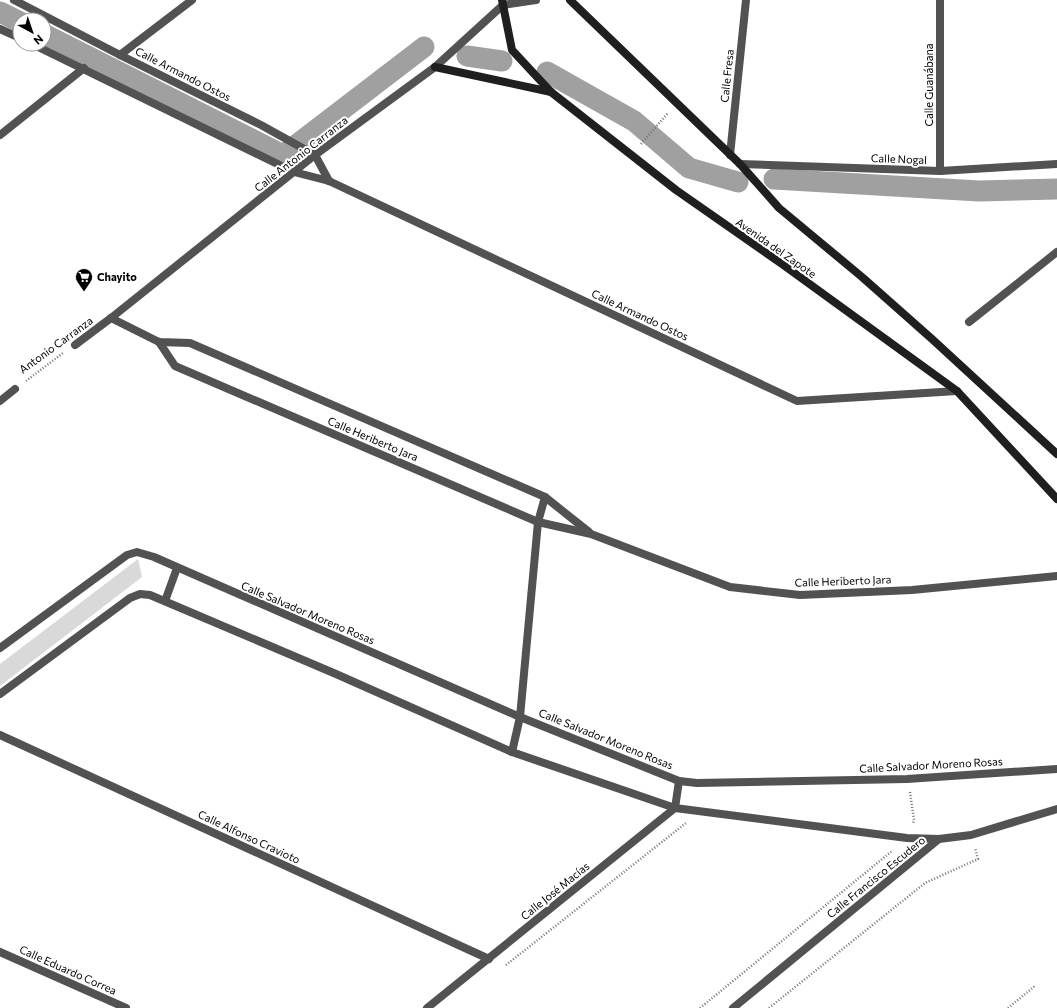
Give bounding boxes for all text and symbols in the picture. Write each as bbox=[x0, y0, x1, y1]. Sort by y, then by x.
north arrow bbox=[12, 12, 52, 52]
text: N bbox=[31, 32, 46, 48]
street label: Calle Guanábana bbox=[922, 43, 935, 127]
street label: Calle Armando Ostos bbox=[133, 44, 233, 103]
street label: Calle Fresa bbox=[717, 49, 736, 103]
street label: Calle Antonio Carranza bbox=[251, 113, 350, 194]
street label: Calle Nogal bbox=[871, 151, 927, 166]
street label: Avenida del Zapote bbox=[734, 215, 819, 280]
supermarket icon: Chayito bbox=[74, 267, 94, 292]
place label: Chayito bbox=[97, 270, 137, 283]
street label: Calle Armando Ostos bbox=[590, 286, 691, 343]
street label: Antonio Carranza bbox=[16, 313, 95, 376]
street label: Calle Heriberto Jara bbox=[326, 414, 420, 464]
street label: Calle Heriberto Jara bbox=[794, 572, 892, 590]
street label: Calle Salvador Moreno Rosas bbox=[239, 578, 377, 647]
street label: Calle Salvador Moreno Rosas bbox=[537, 706, 675, 771]
street label: Calle Salvador Moreno Rosas bbox=[859, 754, 1003, 775]
street label: Calle Alfonso Cravioto bbox=[196, 807, 303, 866]
street label: Calle Francisco Escudero bbox=[824, 833, 928, 920]
street label: Calle José Macías bbox=[518, 859, 592, 923]
street label: Calle Eduardo Correa bbox=[18, 942, 119, 997]

